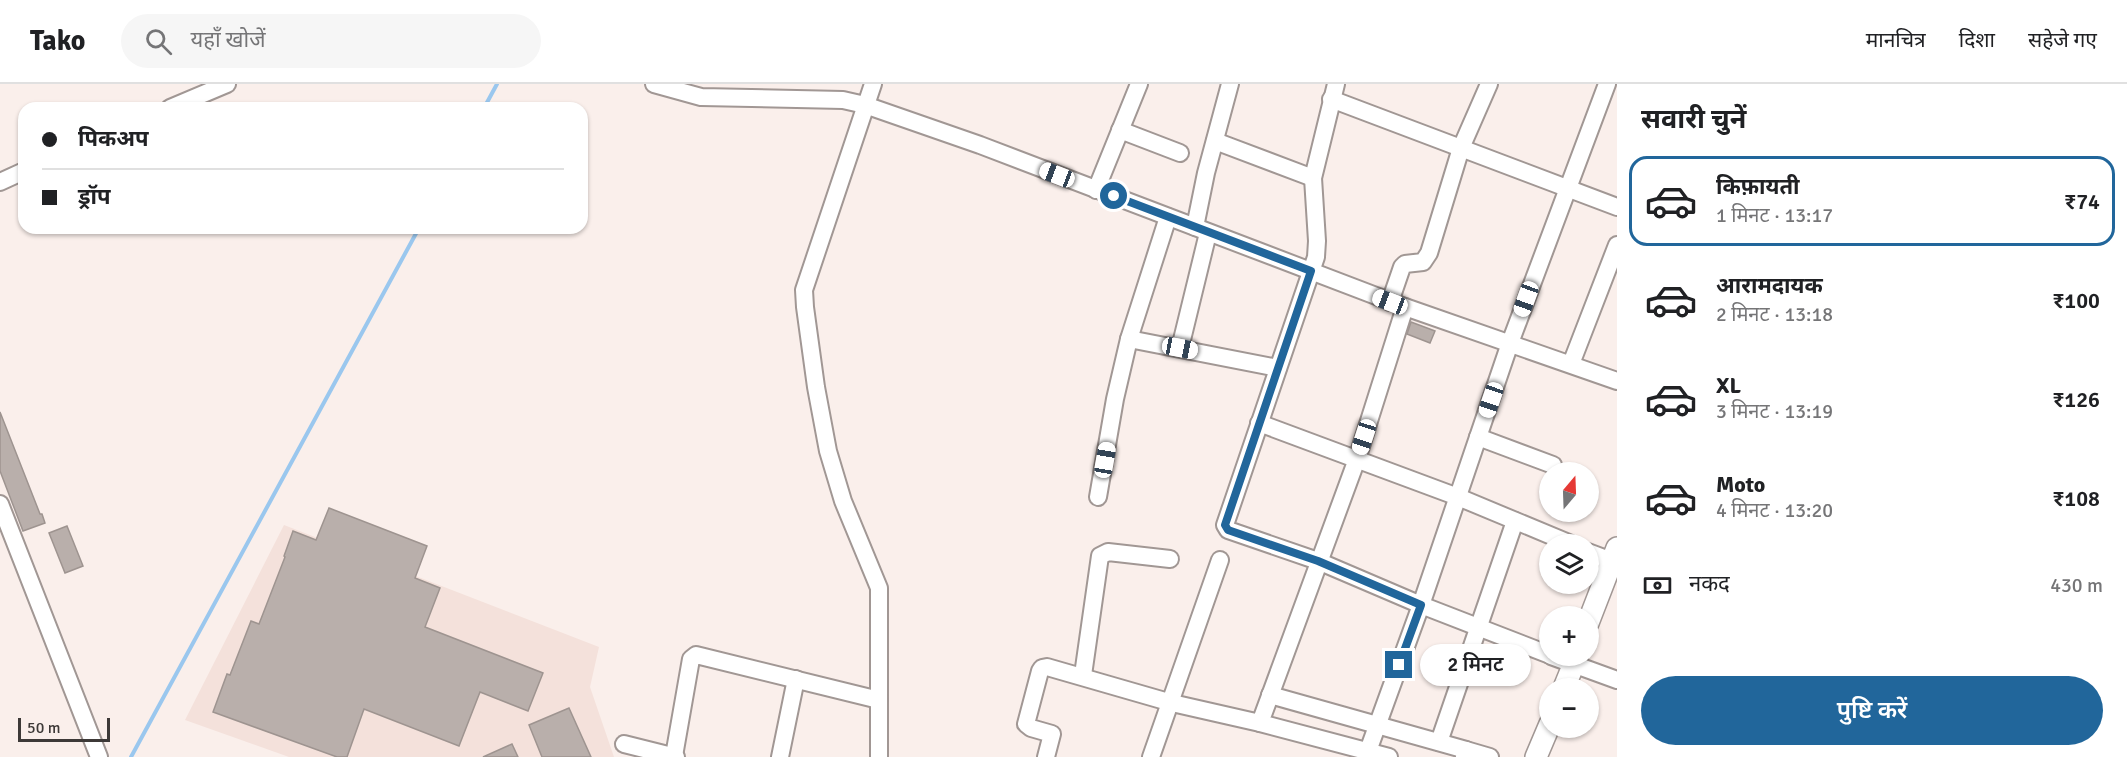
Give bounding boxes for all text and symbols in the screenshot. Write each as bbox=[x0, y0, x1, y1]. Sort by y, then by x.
search box bbox=[121, 14, 541, 68]
text: Tako bbox=[30, 24, 85, 58]
icon: search bbox=[142, 25, 175, 58]
text: यहाँ खोजें bbox=[190, 26, 265, 53]
text: मानचित्र bbox=[1866, 27, 1926, 53]
text: दिशा bbox=[1959, 27, 1995, 53]
text: सहेजे गए bbox=[2028, 27, 2097, 53]
text: सवारी चुनें bbox=[1641, 103, 1746, 136]
text: पिकअप bbox=[78, 125, 149, 152]
car bbox=[1037, 160, 1077, 190]
text: किफ़ायती bbox=[1716, 173, 1800, 200]
icon: car bbox=[1644, 174, 1698, 228]
route start bbox=[1100, 182, 1127, 209]
text: ड्रॉप bbox=[78, 183, 111, 210]
text: ₹74 bbox=[2064, 188, 2100, 215]
text: 1 मिनट · 13:17 bbox=[1716, 203, 1833, 228]
text: आरामदायक bbox=[1716, 272, 1823, 299]
icon: car bbox=[1644, 273, 1698, 327]
car bbox=[1511, 279, 1541, 319]
car bbox=[1370, 287, 1410, 317]
text: ₹100 bbox=[2052, 287, 2100, 314]
text: 2 मिनट · 13:18 bbox=[1716, 302, 1833, 327]
car bbox=[1161, 336, 1199, 360]
icon: car bbox=[1644, 372, 1698, 426]
text: XL bbox=[1716, 372, 1741, 399]
car bbox=[1477, 380, 1505, 420]
text: ₹126 bbox=[2052, 386, 2100, 413]
text: 3 मिनट · 13:19 bbox=[1716, 399, 1833, 424]
car bbox=[1350, 417, 1378, 457]
car bbox=[1093, 441, 1117, 479]
north arrow bbox=[1539, 462, 1599, 522]
map controls bbox=[1539, 462, 1599, 738]
icon: car bbox=[1644, 471, 1698, 525]
text: Moto bbox=[1716, 471, 1765, 498]
text: ₹108 bbox=[2052, 485, 2100, 512]
text: 4 मिनट · 13:20 bbox=[1716, 498, 1833, 523]
button: layers bbox=[1539, 534, 1599, 594]
icon: cash bbox=[1641, 569, 1674, 602]
text: नकद bbox=[1689, 570, 1730, 597]
text: 430 m bbox=[2050, 573, 2103, 598]
button: + bbox=[1539, 606, 1599, 666]
callout: 2 मिनट bbox=[1420, 644, 1531, 686]
route end bbox=[1385, 651, 1412, 678]
text: 2 मिनट bbox=[1448, 652, 1503, 677]
button: पुष्टि करें bbox=[1641, 676, 2103, 745]
button: − bbox=[1539, 678, 1599, 738]
scale bar bbox=[18, 715, 110, 742]
text: 50 m bbox=[27, 718, 61, 738]

